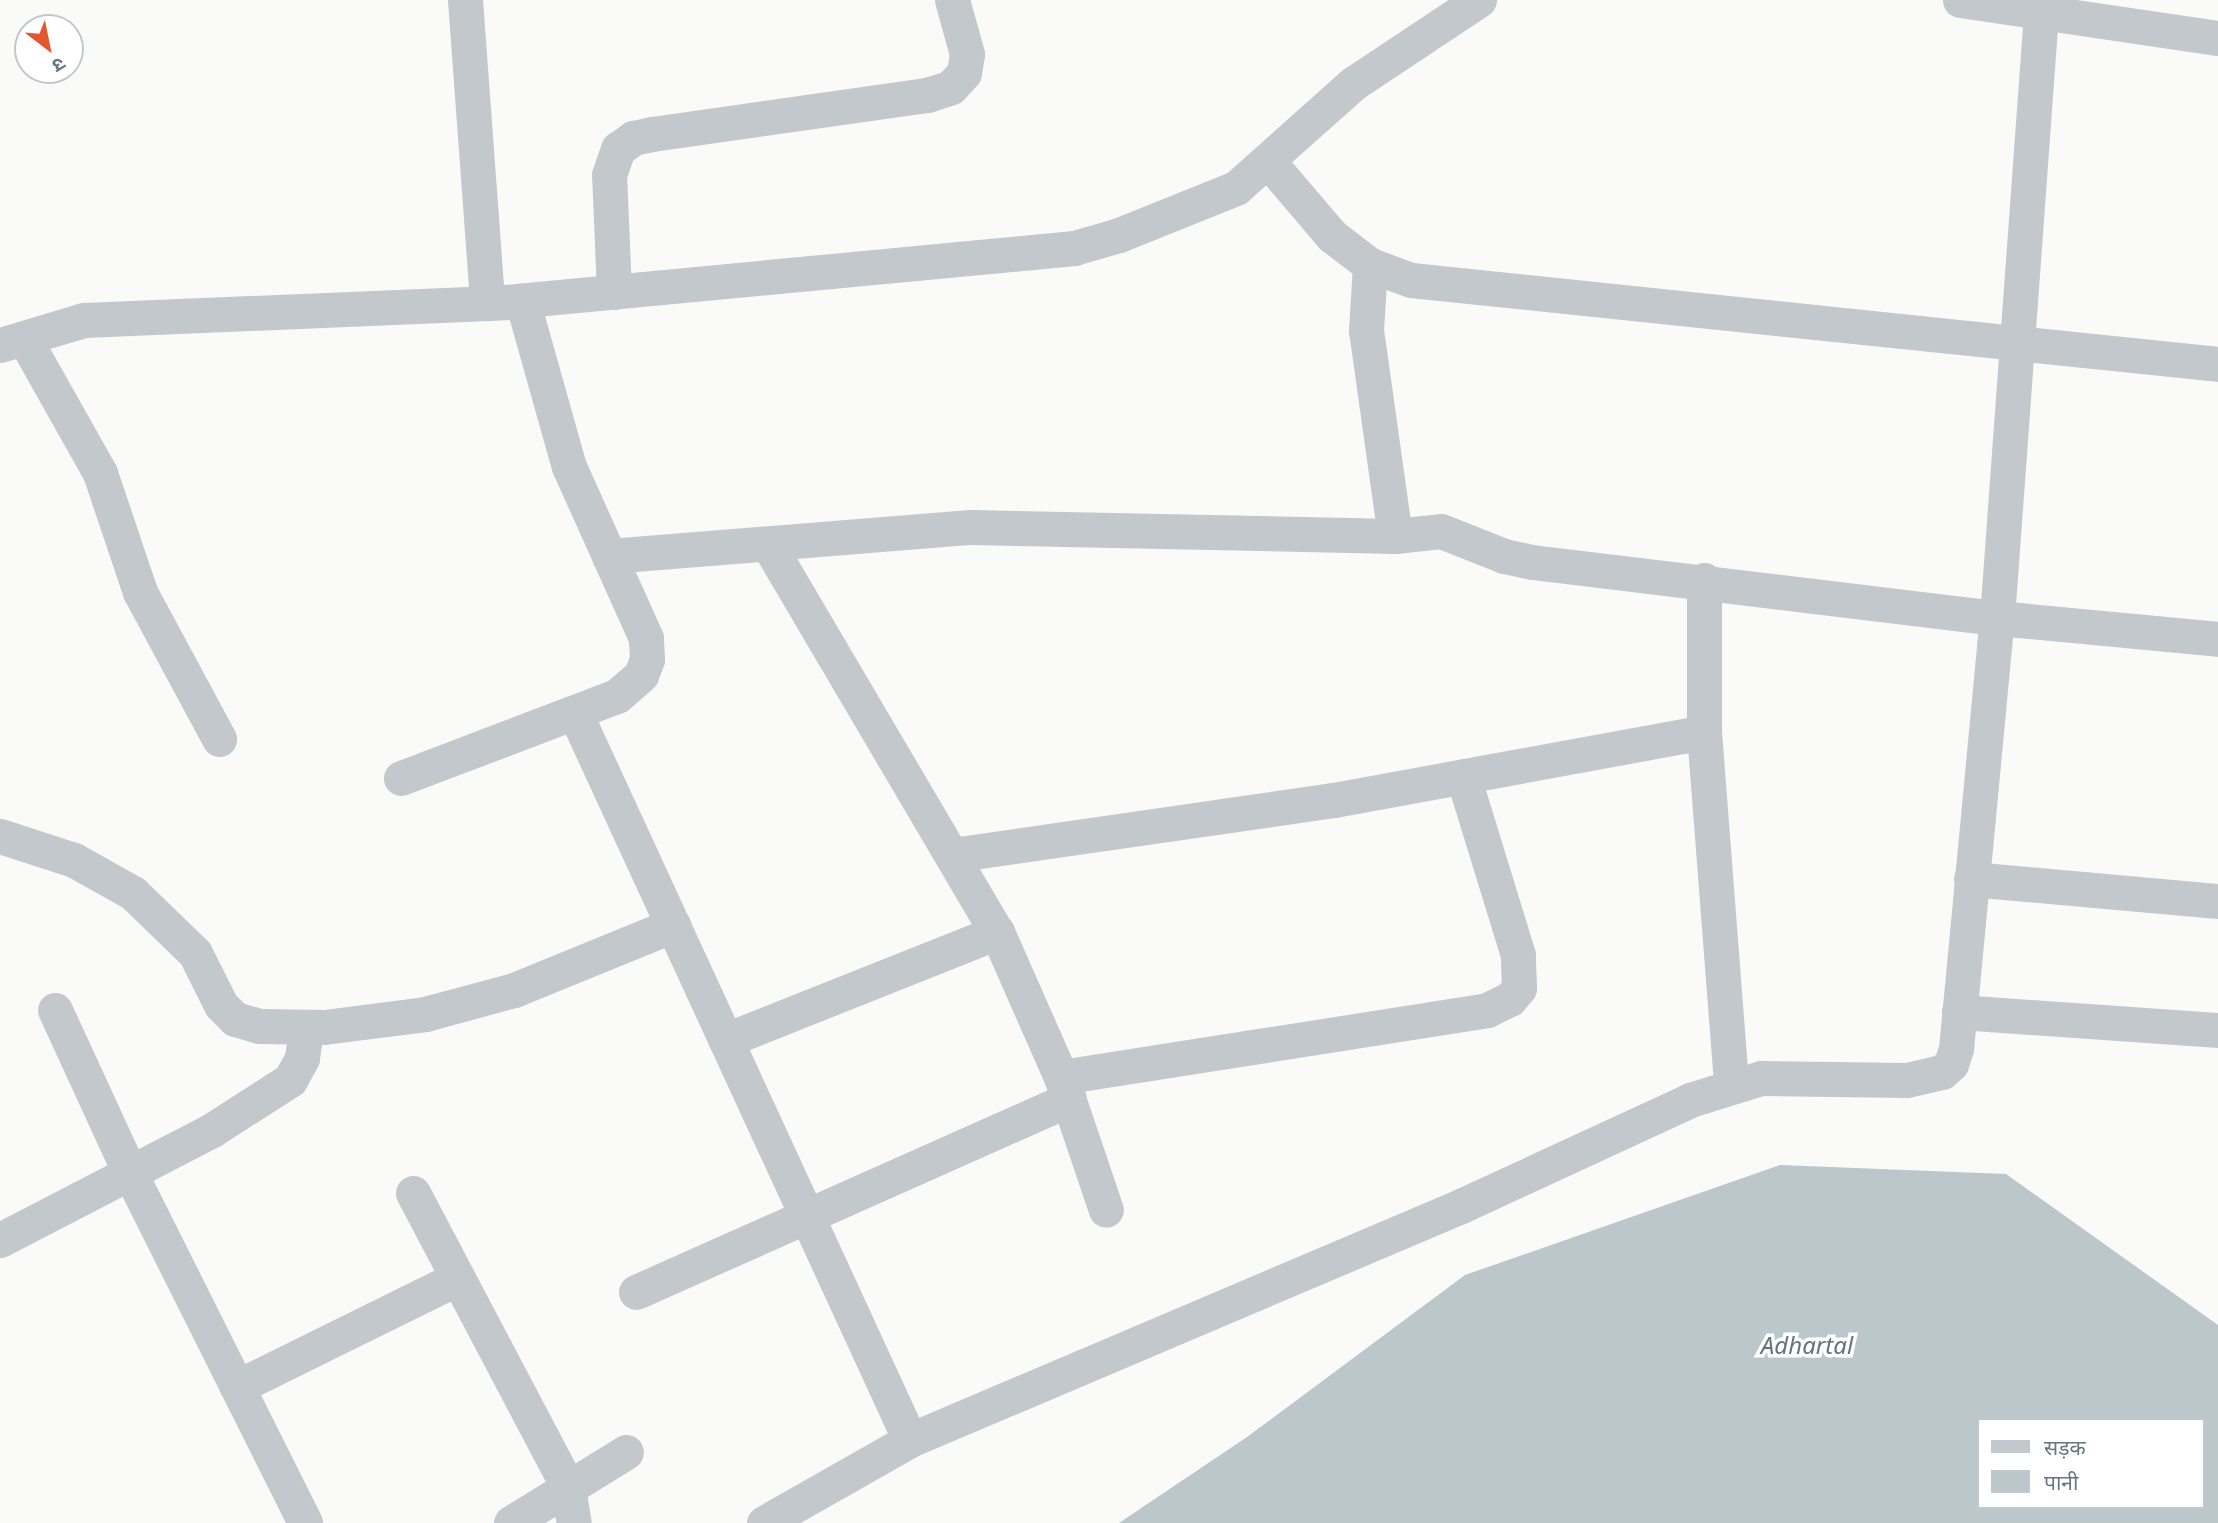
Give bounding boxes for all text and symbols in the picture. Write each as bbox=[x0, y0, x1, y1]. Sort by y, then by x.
north arrow bbox=[14, 14, 84, 84]
text: उ bbox=[47, 51, 71, 79]
water label: Adhartal bbox=[1761, 1331, 1853, 1359]
legend bbox=[1976, 1418, 2204, 1509]
text: सड़क bbox=[2044, 1433, 2086, 1461]
text: पानी bbox=[2044, 1468, 2078, 1496]

